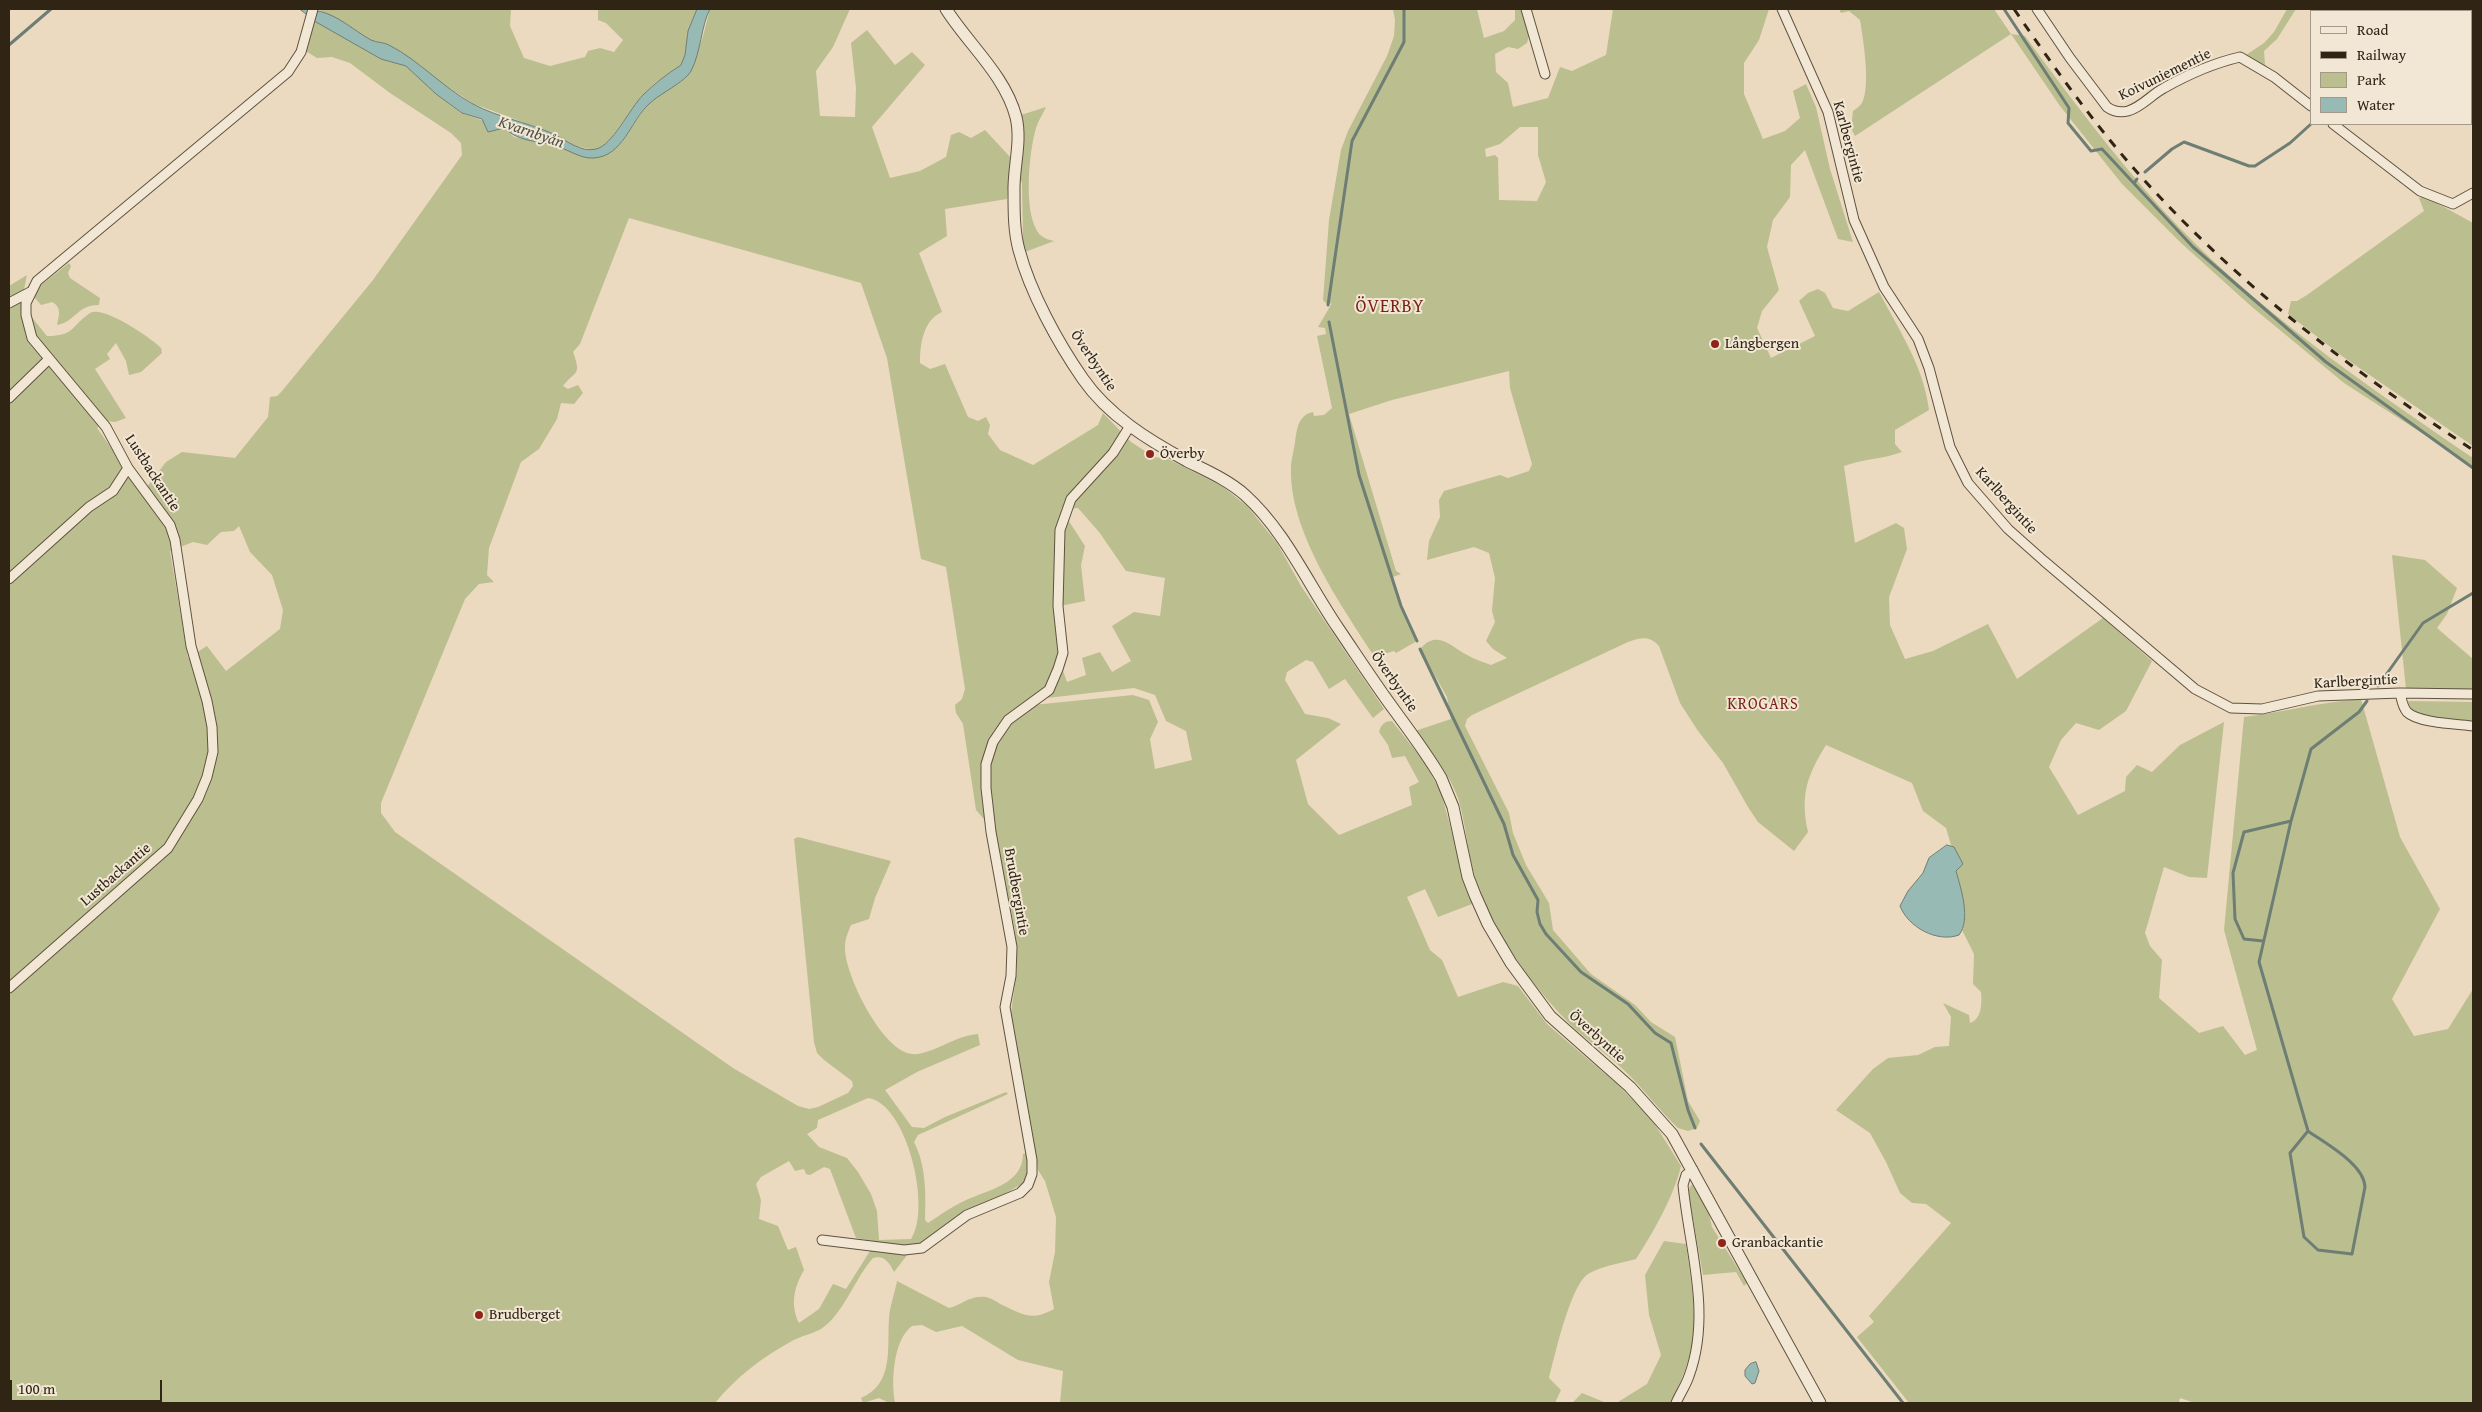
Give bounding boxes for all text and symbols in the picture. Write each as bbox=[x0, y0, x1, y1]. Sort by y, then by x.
legend bbox=[2310, 10, 2472, 125]
text: Road bbox=[2357, 19, 2388, 40]
text: Railway bbox=[2357, 44, 2406, 65]
street label: Koivuniementie bbox=[2116, 45, 2214, 105]
text: Park bbox=[2357, 69, 2386, 90]
text: Water bbox=[2357, 94, 2395, 115]
street label: Karlbergintie bbox=[1828, 99, 1868, 185]
water label: Kvarnbyån bbox=[496, 113, 566, 153]
district label: ÖVERBY bbox=[1355, 296, 1425, 318]
street label: Överbyntie bbox=[1066, 327, 1120, 395]
place label: Långbergen bbox=[1725, 335, 1799, 353]
marker: Långbergen bbox=[1709, 338, 1721, 350]
street label: Lustbackantie bbox=[121, 431, 183, 515]
place label: Överby bbox=[1160, 445, 1205, 463]
marker: Överby bbox=[1144, 448, 1156, 460]
street label: Karlbergintie bbox=[1971, 464, 2041, 538]
street label: Överbyntie bbox=[1367, 648, 1421, 716]
street label: Karlbergintie bbox=[2314, 671, 2398, 693]
district label: KROGARS bbox=[1726, 695, 1800, 715]
street label: Lustbackantie bbox=[77, 839, 155, 911]
street label: Brudbergintie bbox=[999, 847, 1033, 937]
street label: Överbyntie bbox=[1565, 1007, 1629, 1067]
place label: Granbackantie bbox=[1732, 1234, 1823, 1252]
marker: Granbackantie bbox=[1716, 1237, 1728, 1249]
place label: Brudberget bbox=[489, 1306, 561, 1324]
marker: Brudberget bbox=[473, 1309, 485, 1321]
scale bar bbox=[12, 1370, 165, 1402]
text: 100 m bbox=[18, 1378, 55, 1399]

